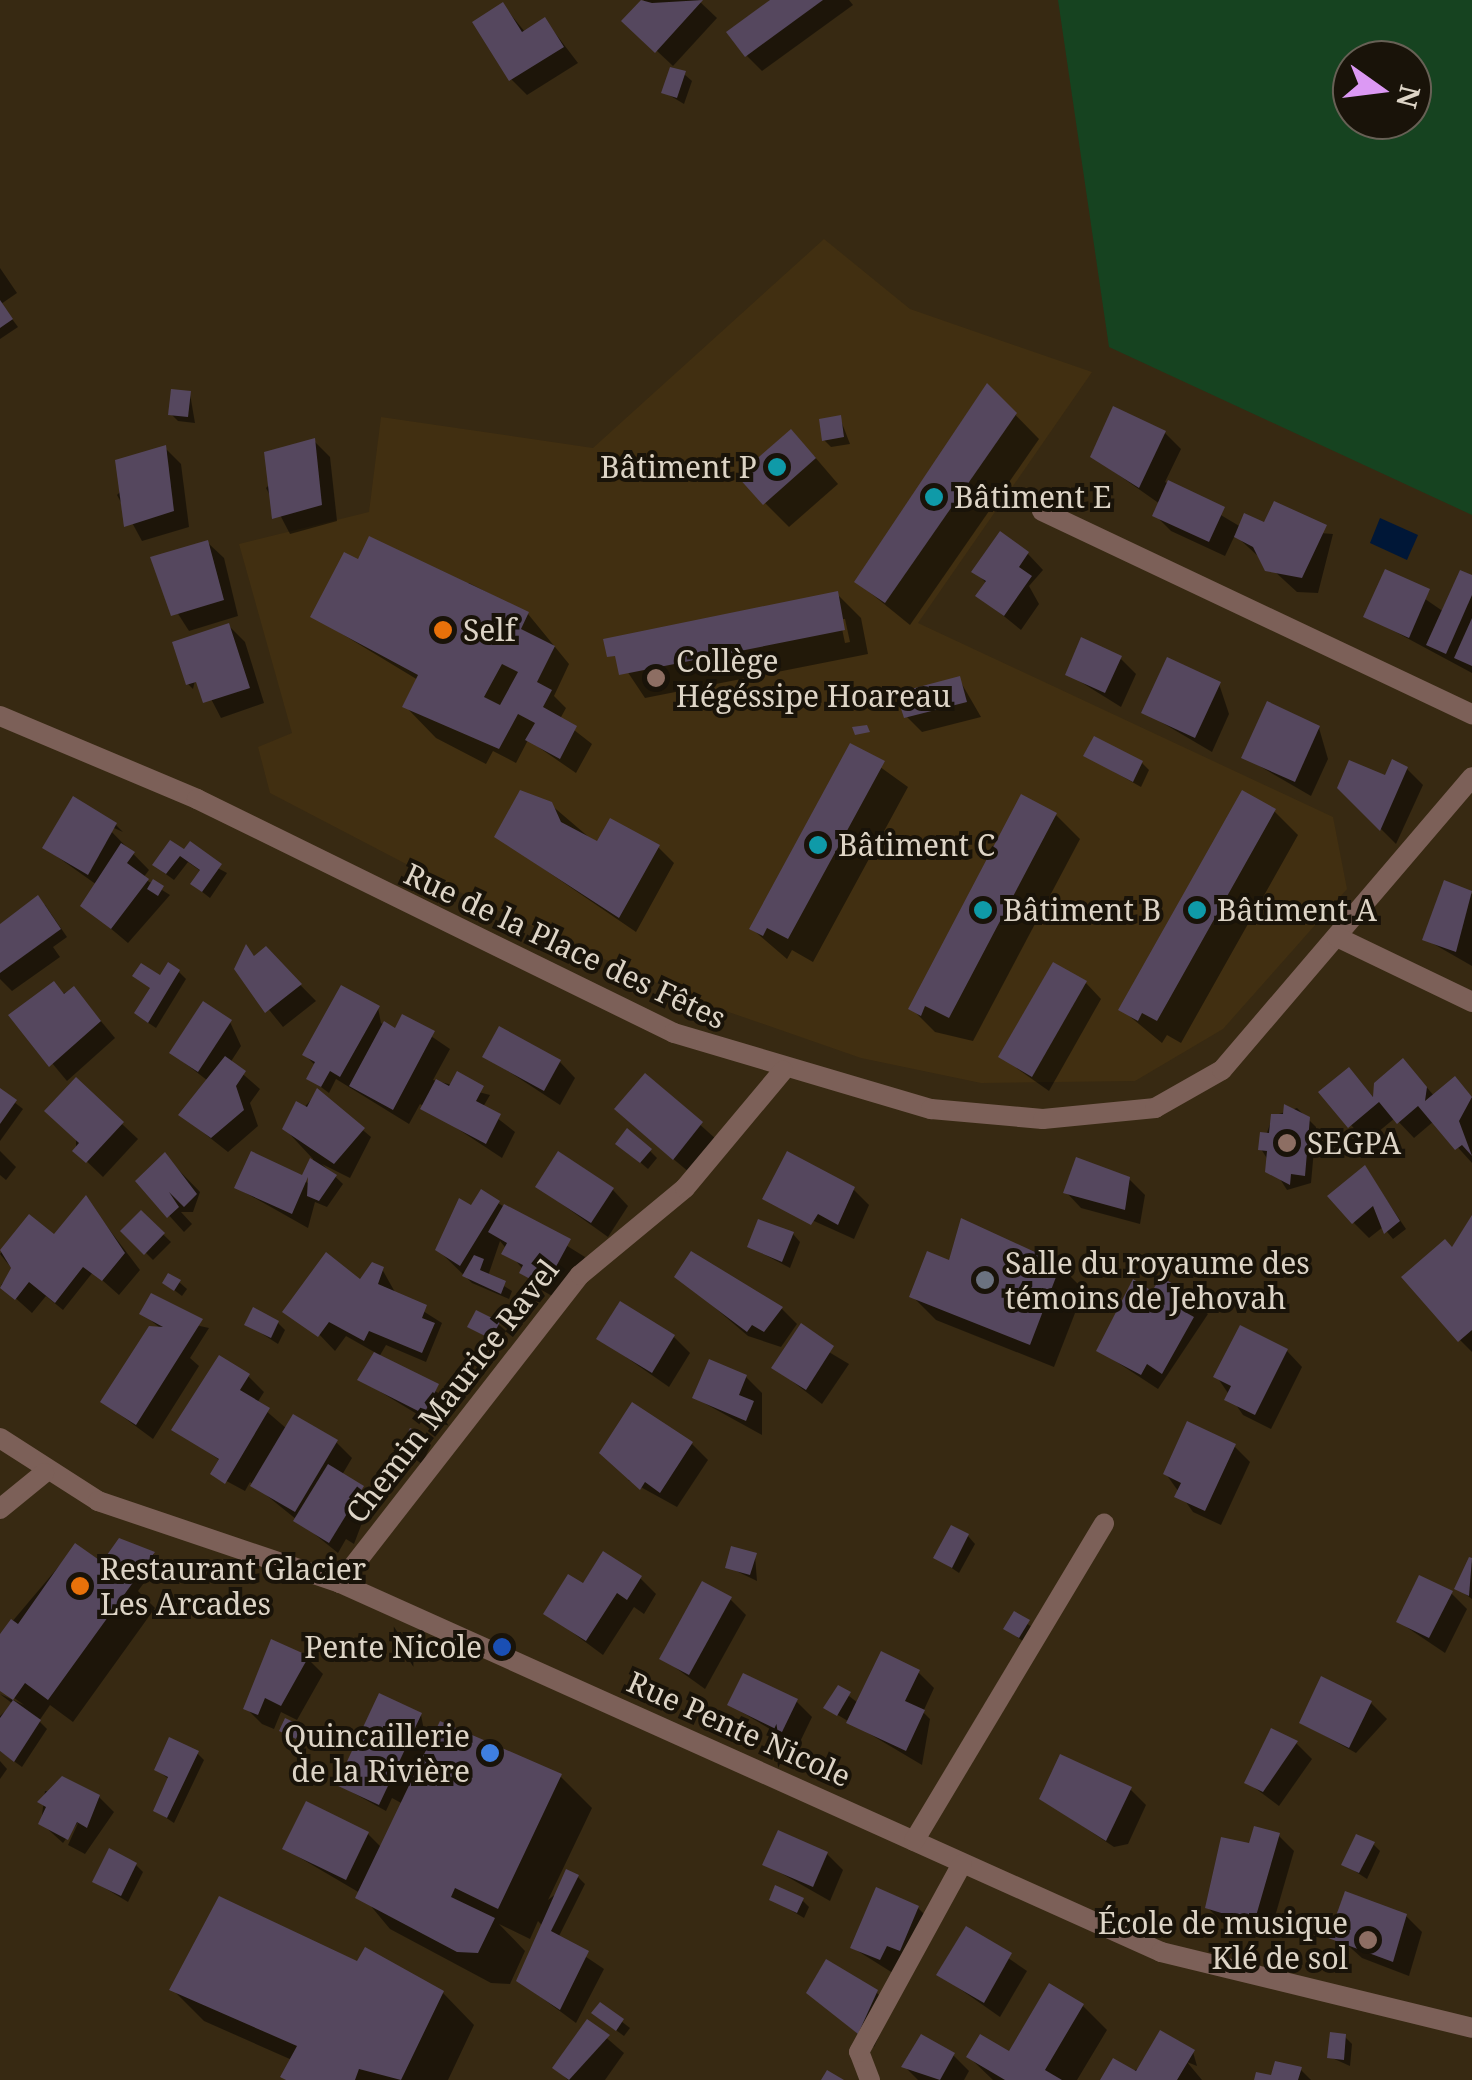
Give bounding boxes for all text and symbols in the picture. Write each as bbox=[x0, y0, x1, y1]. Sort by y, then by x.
north arrow bbox=[1332, 40, 1432, 140]
text: N bbox=[1388, 81, 1430, 112]
place label: Bâtiment P bbox=[600, 449, 757, 485]
marker: Bâtiment P bbox=[766, 456, 788, 478]
place label: Bâtiment E bbox=[954, 479, 1111, 515]
marker: Bâtiment E bbox=[923, 486, 945, 508]
place label: Self bbox=[463, 612, 516, 648]
marker: Self bbox=[432, 619, 454, 641]
place label: Collège Hégéssipe Hoareau bbox=[676, 643, 951, 714]
marker: Collège Hégéssipe Hoareau bbox=[645, 667, 667, 689]
place label: Bâtiment C bbox=[838, 827, 995, 863]
marker: Bâtiment C bbox=[807, 834, 829, 856]
street label: Rue de la Place des Fêtes bbox=[399, 856, 731, 1036]
place label: Bâtiment B bbox=[1003, 892, 1161, 928]
place label: Bâtiment A bbox=[1217, 892, 1377, 928]
marker: Bâtiment B bbox=[972, 899, 994, 921]
marker: Bâtiment A bbox=[1186, 899, 1208, 921]
place label: SEGPA bbox=[1307, 1125, 1401, 1161]
marker: SEGPA bbox=[1276, 1132, 1298, 1154]
place label: Salle du royaume des témoins de Jehovah bbox=[1005, 1245, 1310, 1316]
street label: Chemin Maurice Ravel bbox=[338, 1252, 566, 1530]
marker: Salle du royaume des témoins de Jehovah bbox=[974, 1269, 996, 1291]
place label: Restaurant Glacier Les Arcades bbox=[100, 1551, 366, 1622]
marker: Restaurant Glacier Les Arcades bbox=[69, 1575, 91, 1597]
place label: Pente Nicole bbox=[304, 1629, 482, 1665]
marker: Pente Nicole bbox=[491, 1636, 513, 1658]
street label: Rue Pente Nicole bbox=[622, 1664, 856, 1794]
place label: Quincaillerie de la Rivière bbox=[284, 1718, 470, 1788]
marker: Quincaillerie de la Rivière bbox=[479, 1742, 501, 1764]
place label: École de musique Klé de sol bbox=[1098, 1905, 1348, 1976]
marker: École de musique Klé de sol bbox=[1357, 1929, 1379, 1951]

